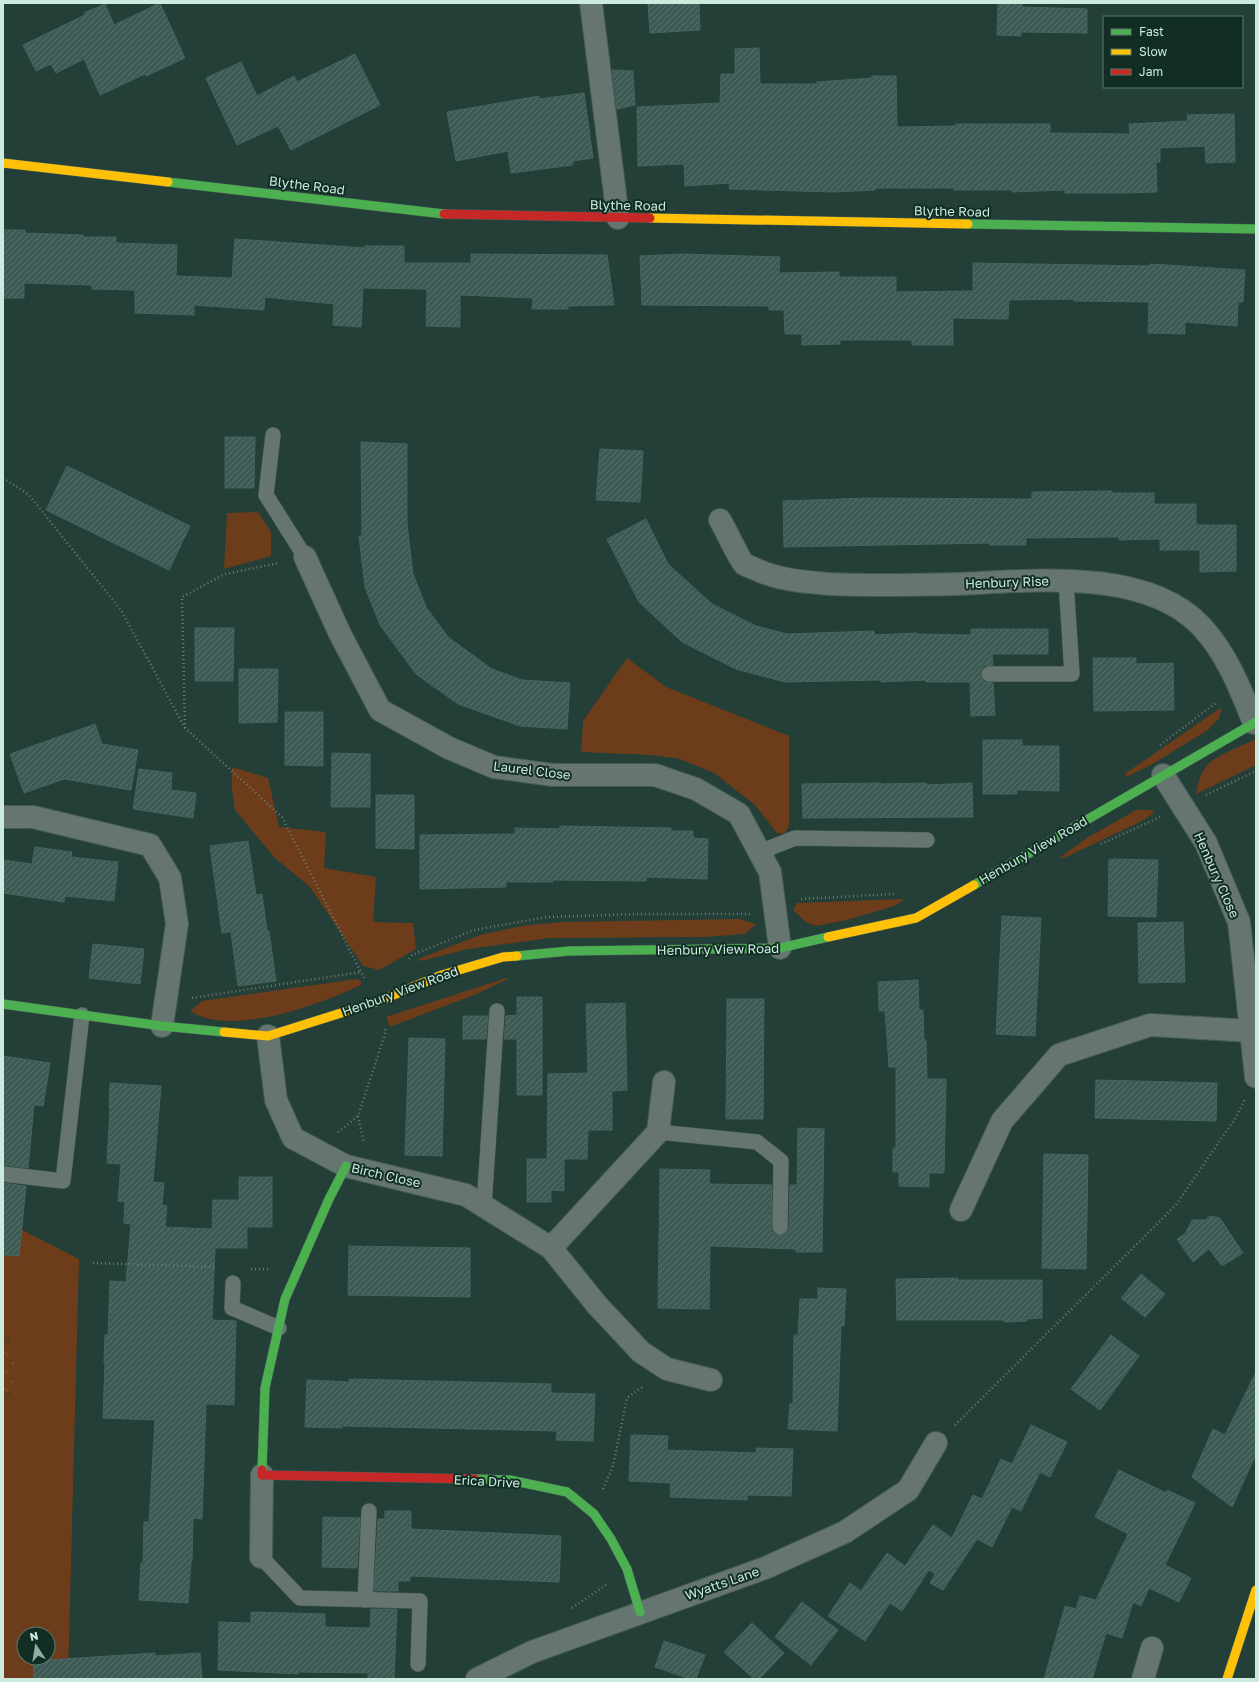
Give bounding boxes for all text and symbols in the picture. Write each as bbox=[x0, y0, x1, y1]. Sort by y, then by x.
legend bbox=[1103, 16, 1243, 88]
text: Fast bbox=[1139, 24, 1164, 39]
text: Slow bbox=[1139, 44, 1167, 59]
text: Jam bbox=[1139, 64, 1163, 79]
street label: Blythe Road bbox=[268, 172, 346, 198]
street label: Blythe Road bbox=[590, 196, 666, 214]
street label: Blythe Road bbox=[914, 202, 990, 220]
street label: Henbury Rise bbox=[965, 573, 1049, 591]
street label: Laurel Close bbox=[492, 757, 572, 783]
street label: Henbury View Road bbox=[976, 812, 1090, 888]
street label: Henbury Close bbox=[1191, 830, 1243, 920]
street label: Henbury View Road bbox=[657, 940, 779, 958]
street label: Henbury View Road bbox=[340, 963, 460, 1019]
street label: Birch Close bbox=[350, 1159, 422, 1191]
street label: Erica Drive bbox=[453, 1471, 521, 1491]
street label: Wyatts Lane bbox=[683, 1563, 761, 1603]
north arrow bbox=[16, 1626, 56, 1666]
text: N bbox=[28, 1629, 39, 1643]

